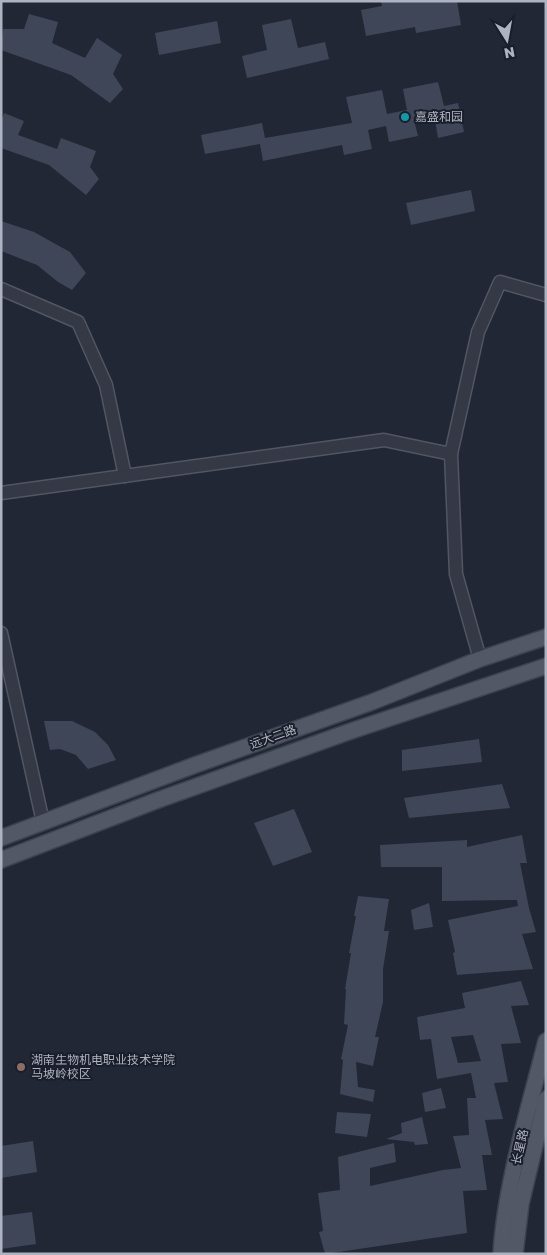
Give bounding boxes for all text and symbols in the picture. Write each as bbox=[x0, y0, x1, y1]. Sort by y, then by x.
north arrow bbox=[482, 15, 532, 65]
text: N bbox=[503, 44, 516, 63]
place label: 嘉盛和园 bbox=[415, 109, 463, 124]
marker: 嘉盛和园 bbox=[399, 111, 411, 123]
street label: 远大二路 bbox=[248, 721, 298, 752]
place label: 湖南生物机电职业技术学院 马坡岭校区 bbox=[31, 1052, 175, 1081]
marker: 湖南生物机电职业技术学院 马坡岭校区 bbox=[15, 1061, 27, 1073]
street label: 长星路 bbox=[508, 1128, 531, 1166]

